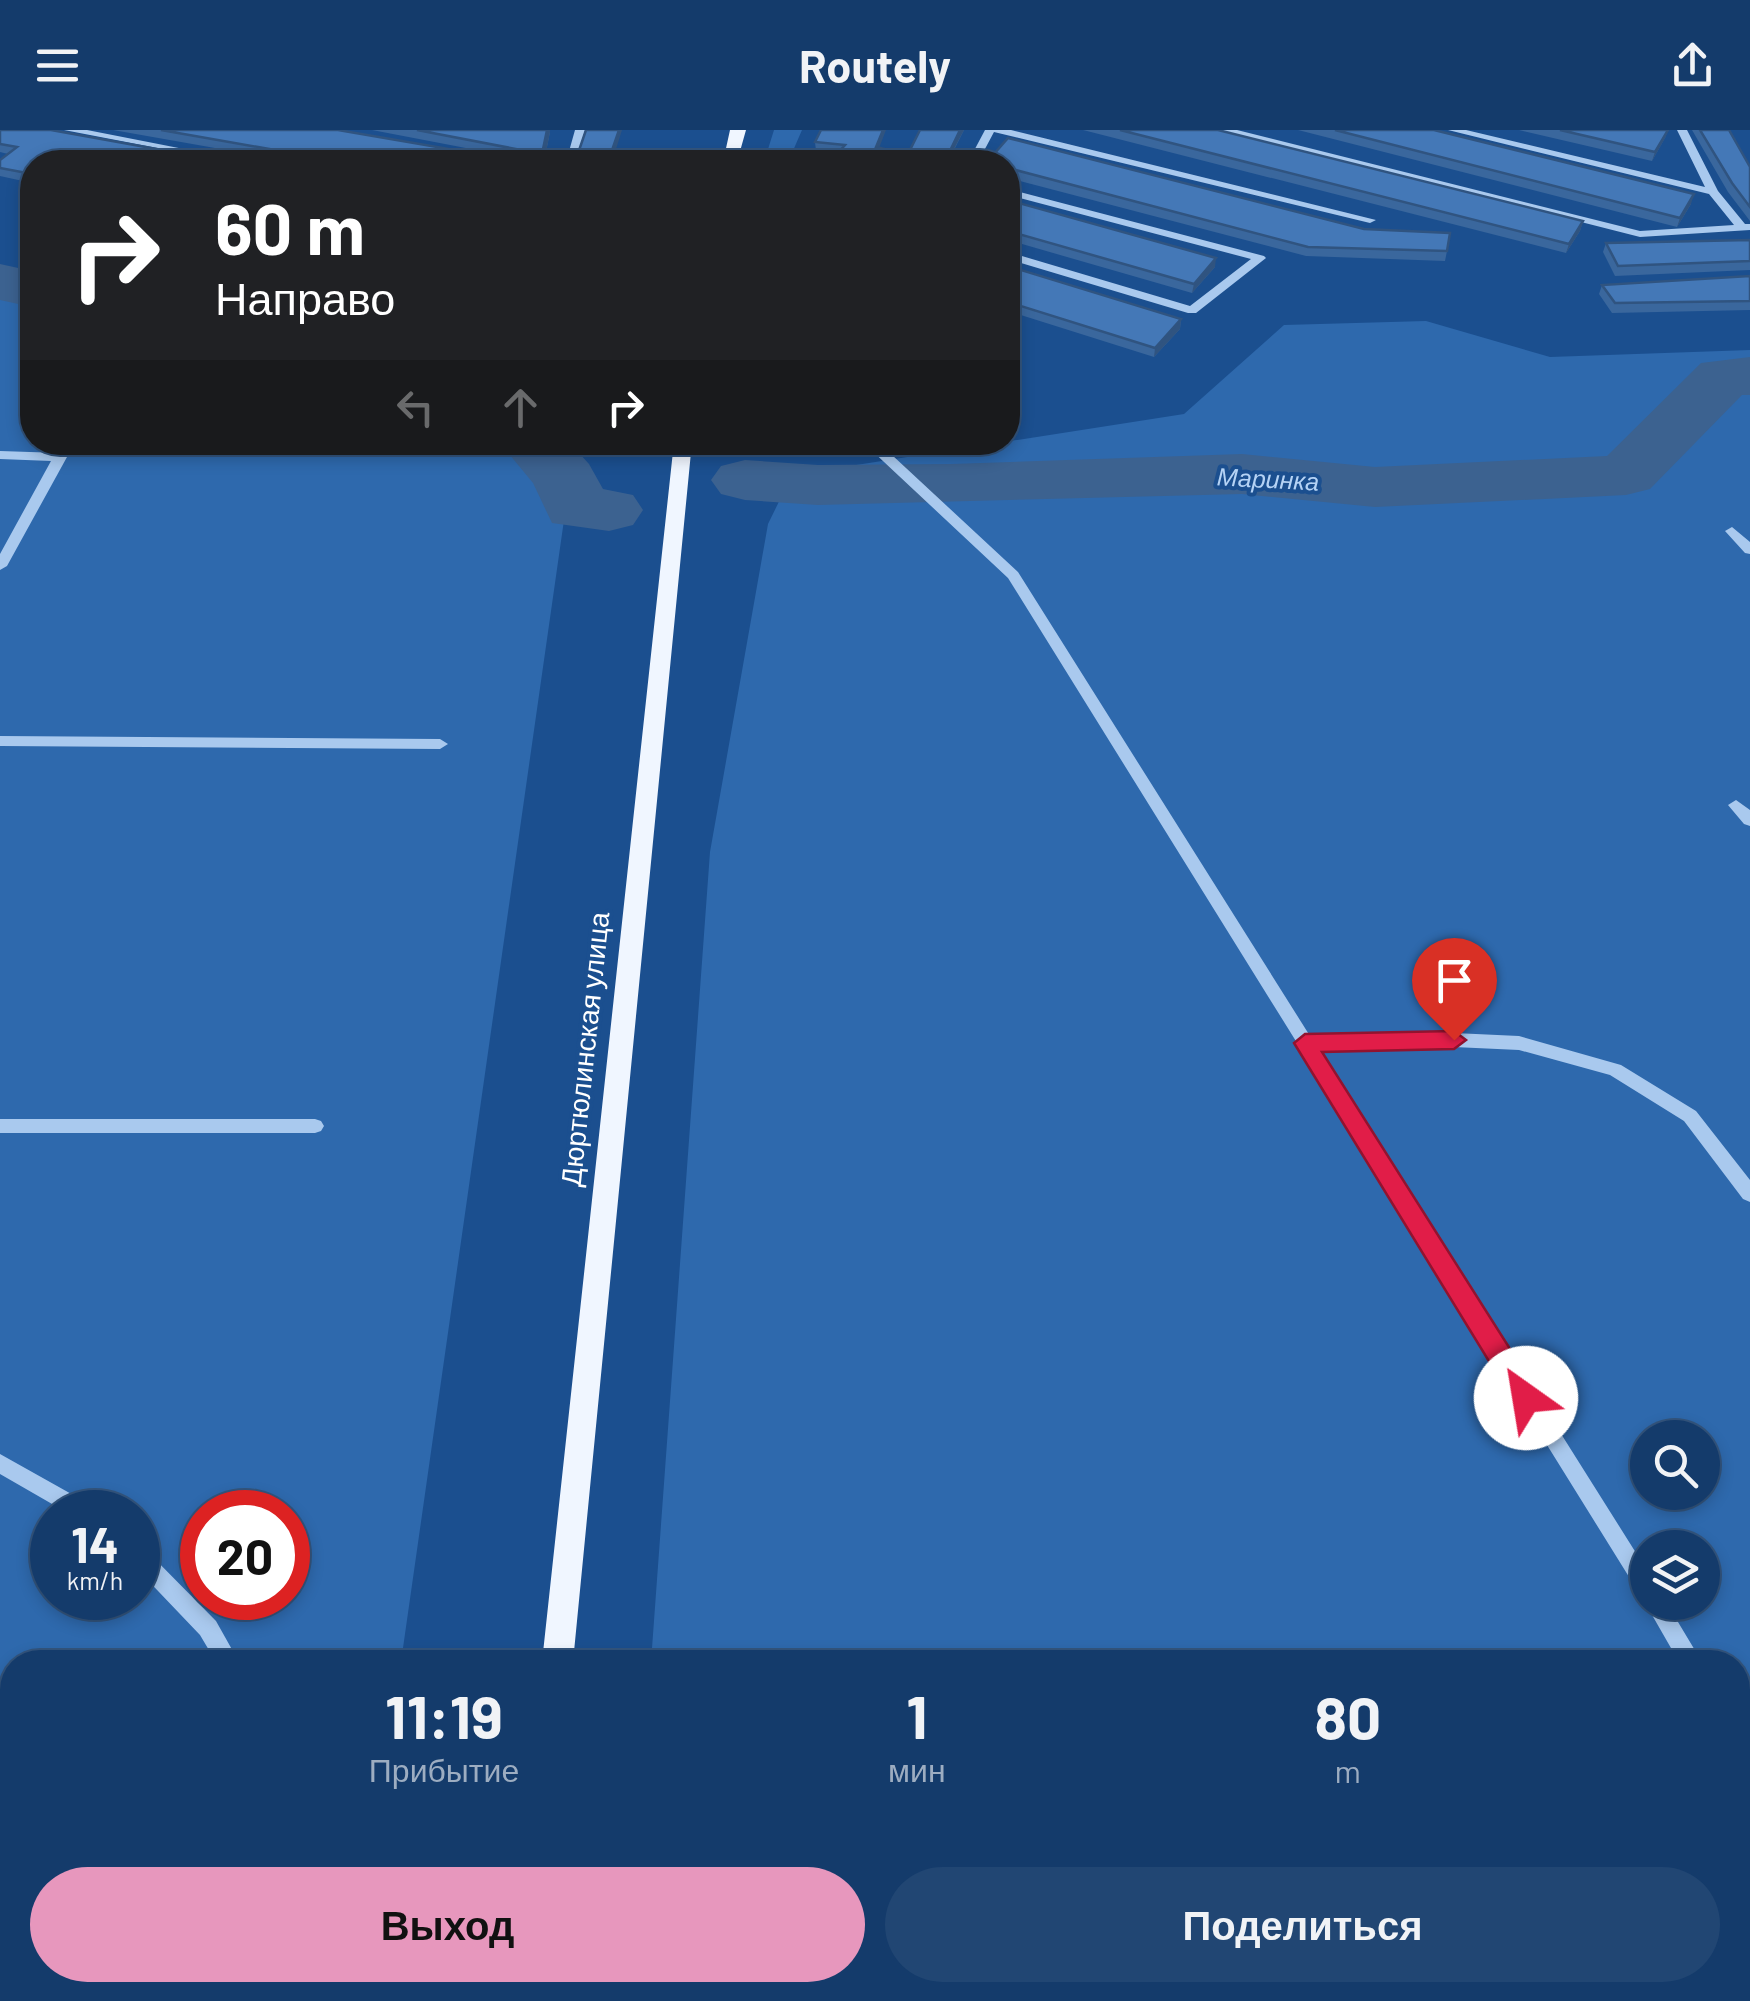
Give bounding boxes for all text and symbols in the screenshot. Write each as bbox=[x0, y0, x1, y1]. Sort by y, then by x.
icon: menu bbox=[30, 38, 85, 93]
text: Routely bbox=[799, 38, 951, 92]
icon: share bbox=[1665, 38, 1720, 93]
text: 60 m bbox=[215, 185, 365, 269]
icon: right bbox=[50, 190, 180, 320]
text: Направо bbox=[215, 270, 395, 324]
icon: left bbox=[388, 380, 443, 435]
icon: ahead bbox=[493, 380, 548, 435]
icon: right bbox=[598, 380, 653, 435]
water label: Маринка bbox=[1216, 460, 1320, 496]
street label: Дюртюлинская улица bbox=[553, 910, 615, 1188]
pin bbox=[1412, 938, 1497, 1041]
icon: arrive bbox=[1427, 953, 1482, 1008]
position arrow bbox=[1474, 1346, 1578, 1450]
map controls bbox=[1630, 1420, 1720, 1620]
button: search bbox=[1630, 1420, 1720, 1510]
speed limit sign: 20 bbox=[180, 1490, 310, 1620]
text: 14 bbox=[71, 1513, 119, 1573]
button: layers bbox=[1630, 1530, 1720, 1620]
text: km/h bbox=[67, 1565, 123, 1595]
text: 11:19 bbox=[385, 1679, 503, 1751]
text: 1 bbox=[906, 1679, 927, 1751]
text: 80 bbox=[1314, 1680, 1381, 1752]
text: Прибытие bbox=[369, 1750, 519, 1788]
text: мин bbox=[888, 1750, 946, 1788]
text: m bbox=[1335, 1751, 1361, 1789]
button: Выход bbox=[30, 1867, 865, 1982]
button: Поделиться bbox=[885, 1867, 1720, 1982]

